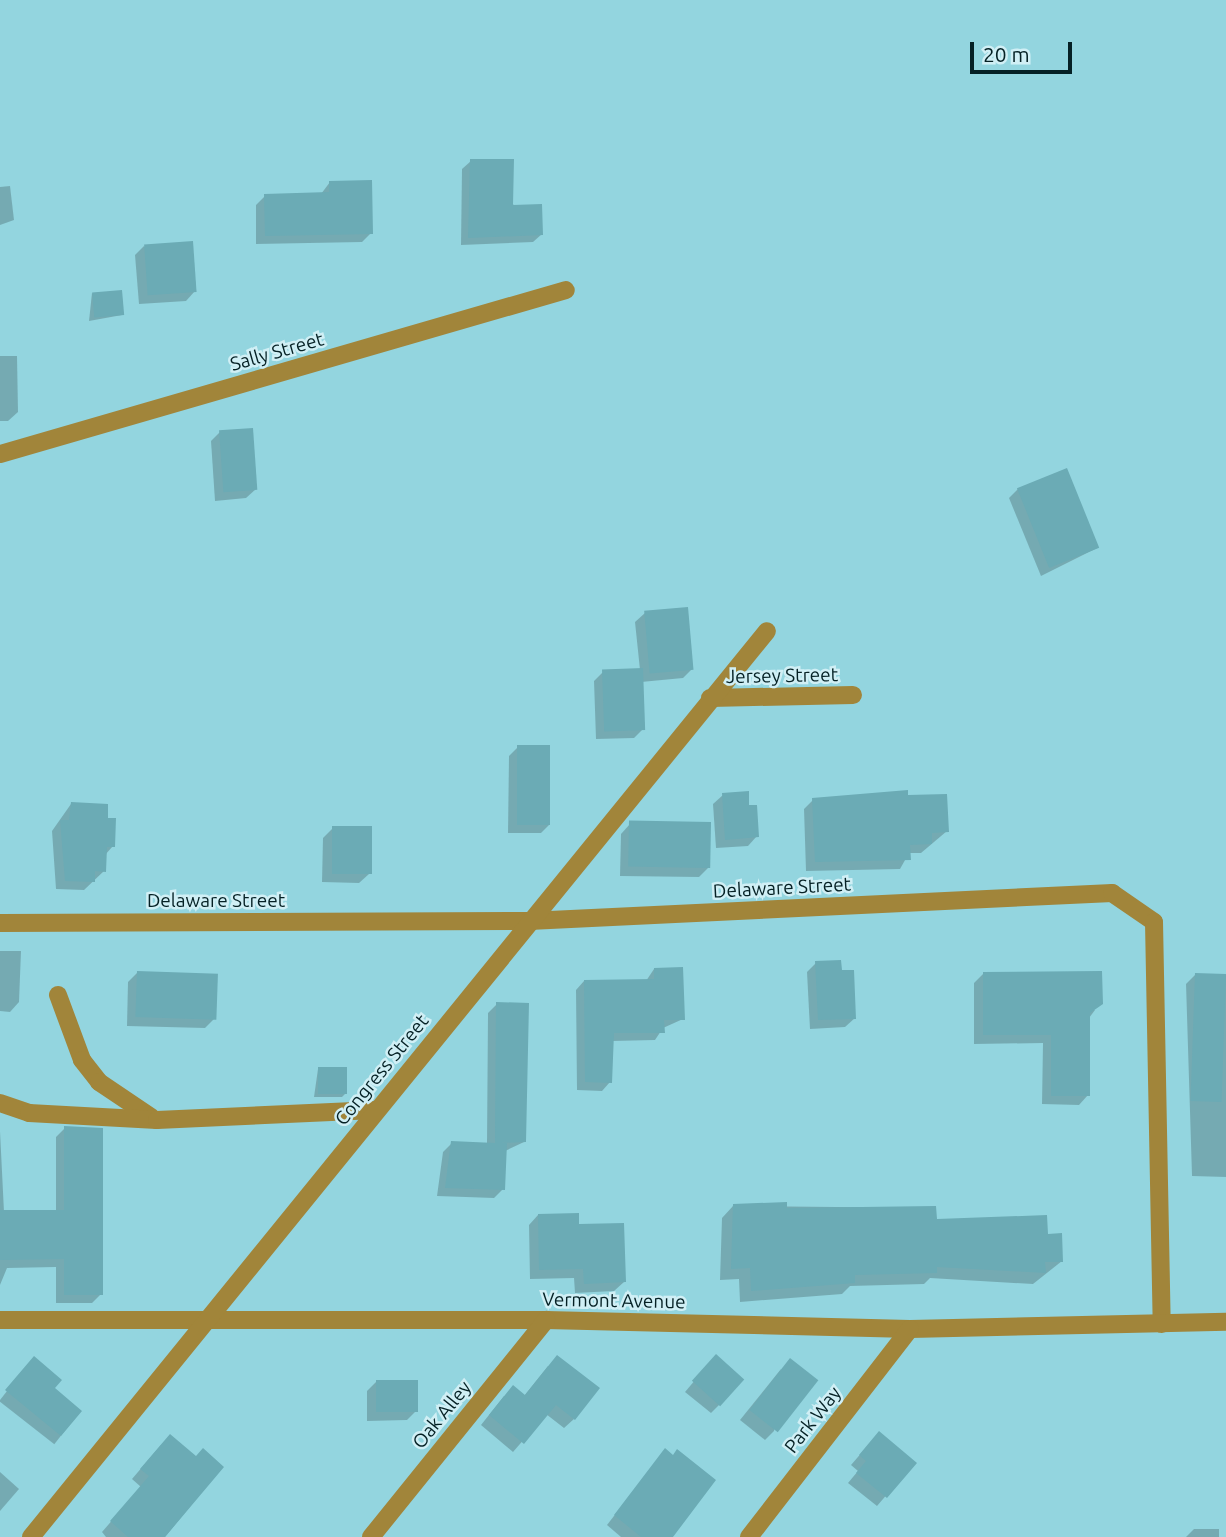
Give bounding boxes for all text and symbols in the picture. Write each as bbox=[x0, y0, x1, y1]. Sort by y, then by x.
scale bar bbox=[974, 28, 1076, 72]
text: 20 m bbox=[983, 42, 1030, 66]
street label: Sally Street bbox=[228, 328, 326, 376]
street label: Jersey Street bbox=[726, 664, 838, 688]
street label: Delaware Street bbox=[712, 873, 852, 903]
street label: Delaware Street bbox=[147, 890, 285, 912]
street label: Congress Street bbox=[330, 1010, 434, 1130]
street label: Vermont Avenue bbox=[542, 1288, 686, 1314]
street label: Oak Alley bbox=[408, 1377, 476, 1453]
street label: Park Way bbox=[780, 1382, 846, 1458]

